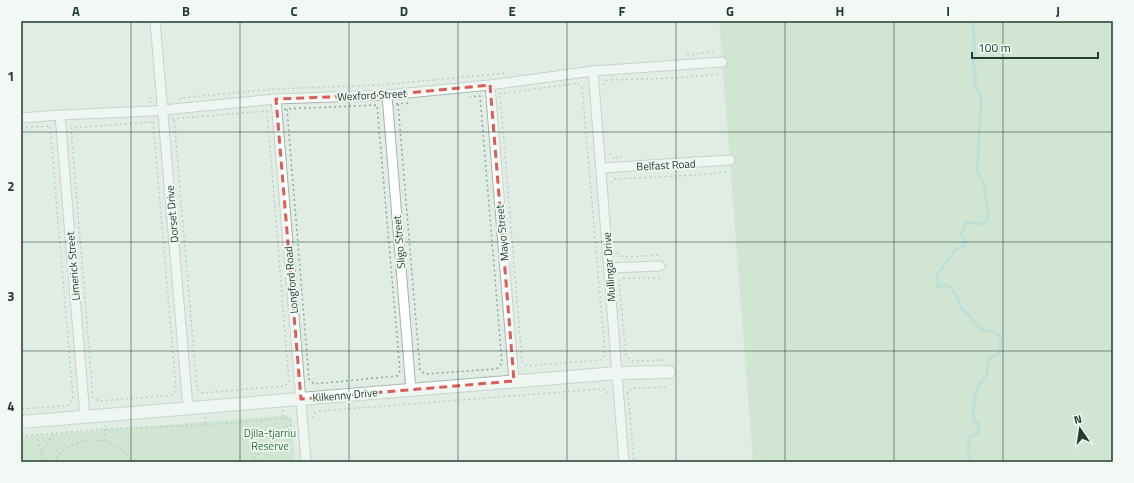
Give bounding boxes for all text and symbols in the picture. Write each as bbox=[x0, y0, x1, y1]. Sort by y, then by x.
text: A bbox=[72, 1, 80, 21]
text: B bbox=[182, 1, 190, 21]
text: C bbox=[290, 1, 298, 21]
text: D bbox=[400, 1, 408, 21]
text: E bbox=[508, 1, 516, 21]
text: F bbox=[619, 1, 626, 21]
text: G bbox=[726, 1, 734, 21]
text: H bbox=[836, 1, 844, 21]
text: I bbox=[946, 1, 950, 21]
text: J bbox=[1056, 1, 1060, 21]
scale bar bbox=[972, 34, 1098, 60]
text: 100 m bbox=[978, 38, 1011, 57]
text: 1 bbox=[7, 66, 15, 86]
street label: Wexford Street bbox=[337, 85, 407, 105]
street label: Belfast Road bbox=[636, 155, 696, 175]
text: 2 bbox=[7, 176, 15, 196]
street label: Dorset Drive bbox=[161, 184, 182, 243]
street label: Mayo Street bbox=[492, 204, 512, 262]
street label: Sligo Street bbox=[389, 215, 409, 269]
street label: Limerick Street bbox=[62, 231, 84, 301]
street label: Mullingar Drive bbox=[599, 231, 619, 302]
street label: Longford Road bbox=[280, 245, 302, 314]
text: 3 bbox=[7, 286, 15, 306]
street label: Kilkenny Drive bbox=[312, 384, 379, 406]
text: 4 bbox=[7, 396, 15, 416]
north arrow bbox=[1060, 409, 1100, 449]
text: N bbox=[1072, 411, 1083, 428]
park label: Djila-tjarriu Reserve bbox=[244, 425, 296, 454]

